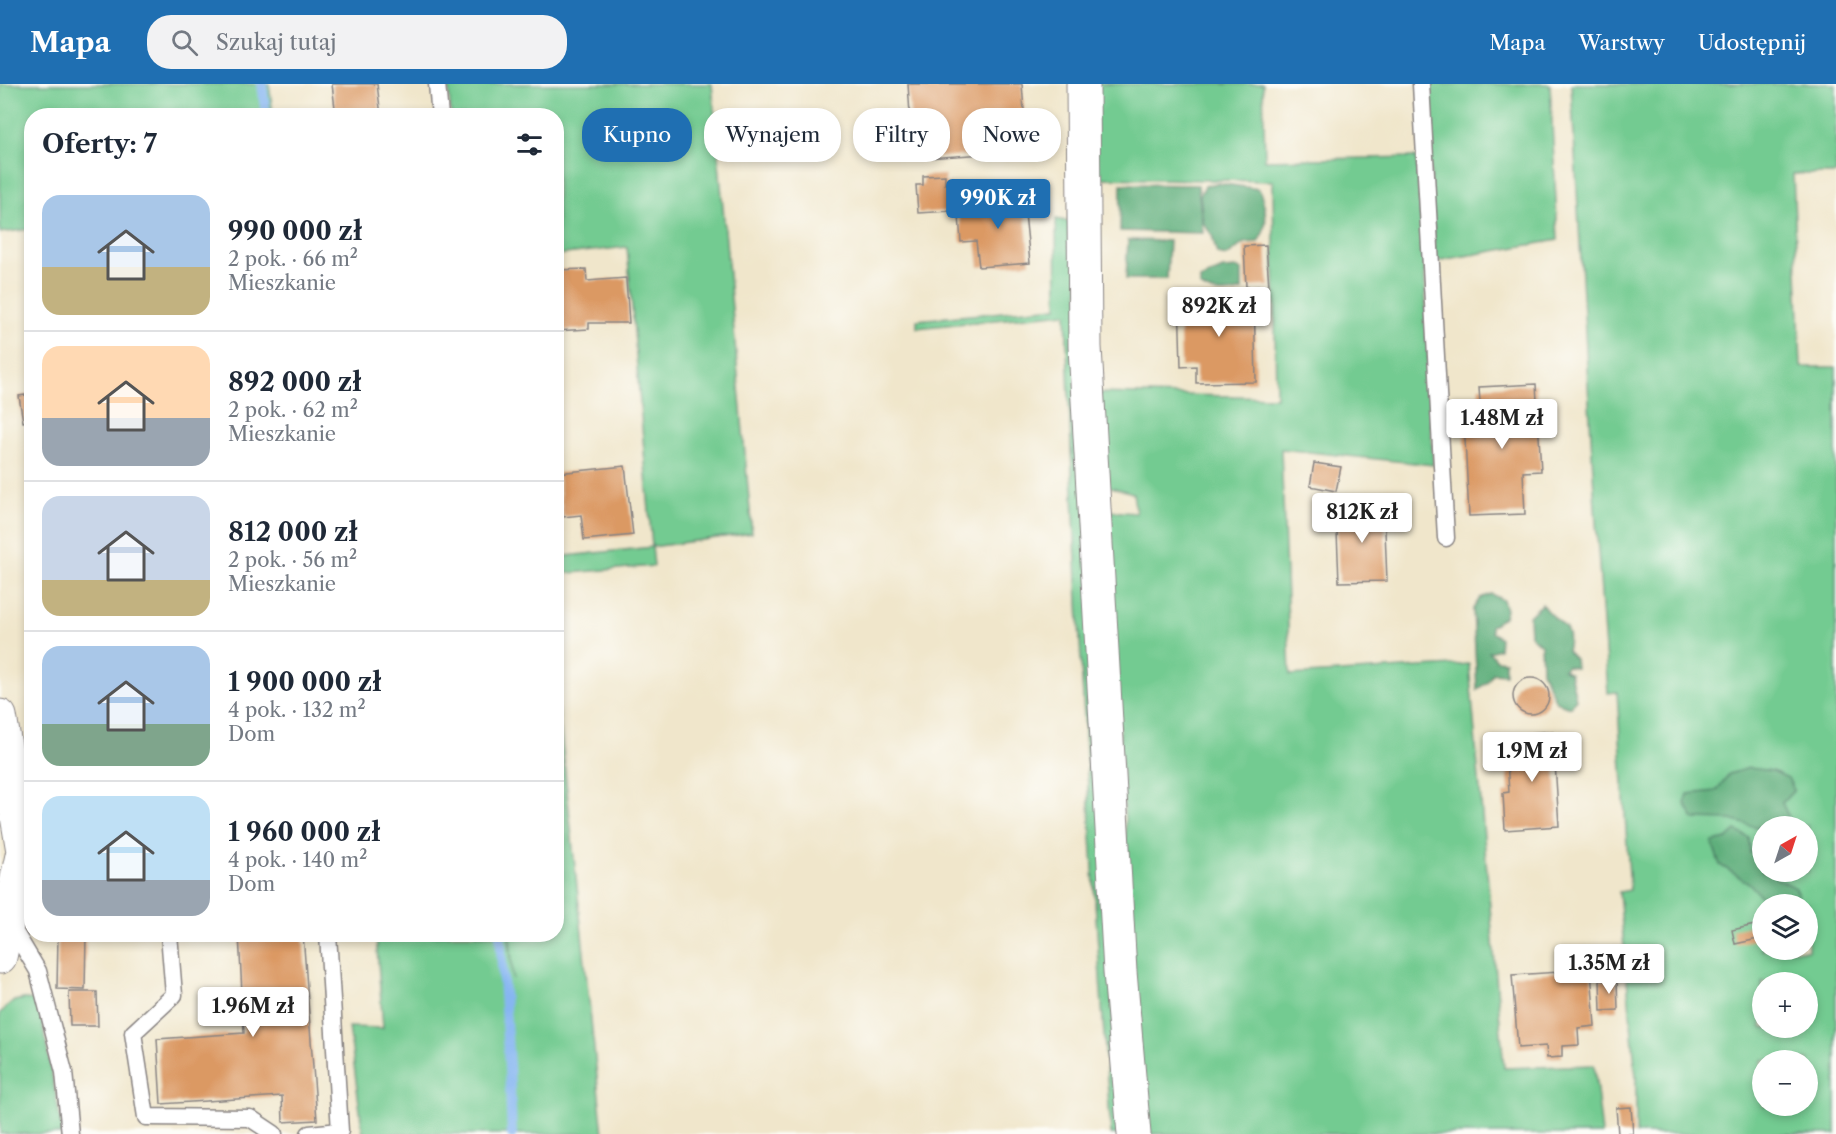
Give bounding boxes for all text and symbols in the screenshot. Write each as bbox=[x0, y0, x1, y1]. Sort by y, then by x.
search box bbox=[147, 15, 567, 69]
text: Mapa bbox=[30, 25, 111, 59]
icon: search bbox=[168, 26, 201, 59]
text: Szukaj tutaj bbox=[216, 29, 337, 56]
text: Mapa bbox=[1489, 30, 1545, 55]
text: Warstwy bbox=[1578, 30, 1665, 55]
text: Udostępnij bbox=[1698, 30, 1806, 55]
chip: Kupno bbox=[582, 108, 692, 162]
chip: Wynajem bbox=[704, 108, 841, 162]
chip: Filtry bbox=[853, 108, 950, 162]
chip: Nowe bbox=[962, 108, 1061, 162]
text: Oferty: 7 bbox=[42, 128, 157, 160]
icon: filters bbox=[513, 128, 546, 161]
pin: 990K zł bbox=[943, 179, 1053, 230]
text: 990K zł bbox=[960, 186, 1036, 210]
text: 990 000 zł bbox=[228, 215, 362, 247]
icon: home bbox=[90, 219, 162, 291]
text: 2 pok. · 66 m² bbox=[228, 247, 358, 271]
text: Mieszkanie bbox=[228, 271, 336, 295]
pin: 892K zł bbox=[1164, 287, 1274, 338]
text: 892K zł bbox=[1182, 294, 1257, 318]
text: 892 000 zł bbox=[228, 366, 362, 398]
icon: home bbox=[90, 370, 162, 442]
text: 2 pok. · 62 m² bbox=[228, 398, 358, 422]
pin: 1.48M zł bbox=[1440, 399, 1564, 450]
text: 1.48M zł bbox=[1460, 406, 1544, 430]
text: Mieszkanie bbox=[228, 422, 336, 446]
pin: 812K zł bbox=[1307, 493, 1417, 544]
text: 812K zł bbox=[1326, 500, 1398, 524]
text: 812 000 zł bbox=[228, 516, 358, 548]
icon: home bbox=[90, 520, 162, 592]
text: 2 pok. · 56 m² bbox=[228, 548, 357, 572]
text: Mieszkanie bbox=[228, 572, 336, 596]
text: 1 900 000 zł bbox=[228, 666, 382, 698]
icon: home bbox=[90, 670, 162, 742]
text: 4 pok. · 132 m² bbox=[228, 698, 366, 722]
text: Dom bbox=[228, 722, 275, 746]
pin: 1.9M zł bbox=[1477, 732, 1587, 783]
text: 1.9M zł bbox=[1497, 739, 1567, 763]
text: 1 960 000 zł bbox=[228, 816, 381, 848]
north arrow bbox=[1752, 816, 1818, 882]
map controls bbox=[1752, 816, 1818, 1116]
icon: home bbox=[90, 820, 162, 892]
text: 4 pok. · 140 m² bbox=[228, 848, 367, 872]
text: Dom bbox=[228, 872, 275, 896]
button: layers bbox=[1752, 894, 1818, 960]
pin: 1.35M zł bbox=[1547, 944, 1671, 995]
text: 1.35M zł bbox=[1568, 951, 1650, 975]
button: + bbox=[1752, 972, 1818, 1038]
pin: 1.96M zł bbox=[191, 987, 315, 1038]
text: 1.96M zł bbox=[212, 994, 294, 1018]
button: − bbox=[1752, 1050, 1818, 1116]

